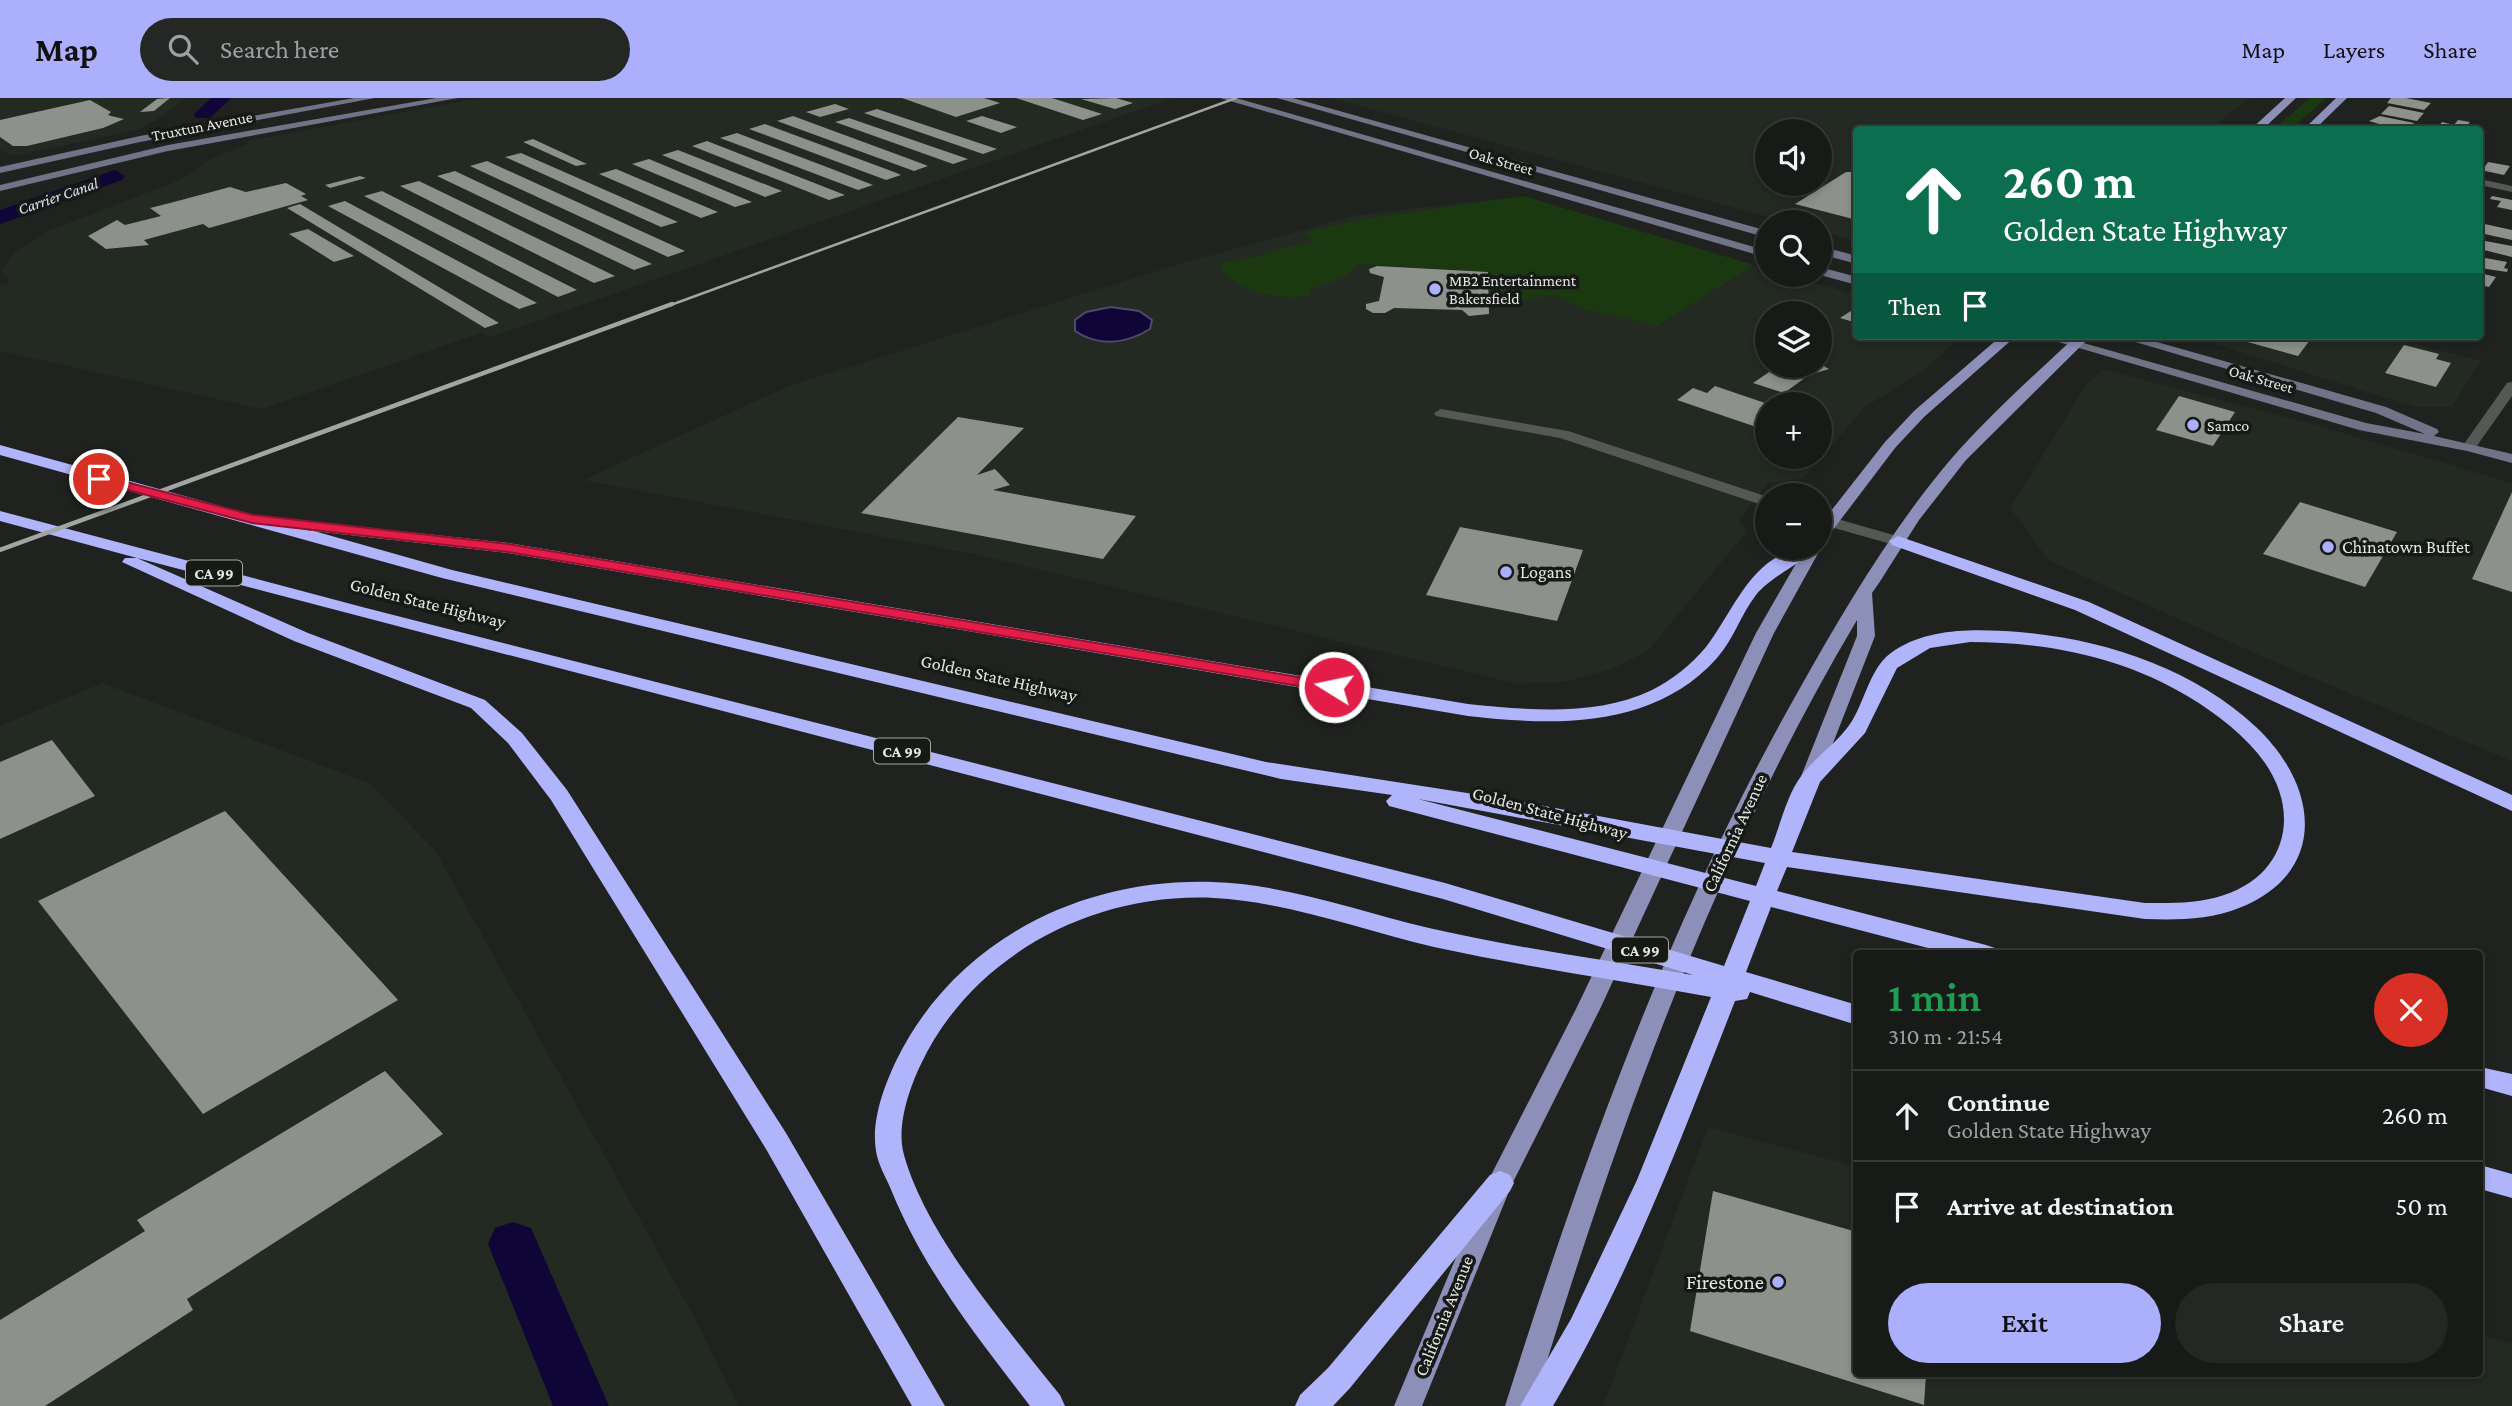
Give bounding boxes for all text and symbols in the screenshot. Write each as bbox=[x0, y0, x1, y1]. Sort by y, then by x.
search box bbox=[140, 18, 630, 81]
icon: search bbox=[164, 30, 202, 68]
text: Map bbox=[35, 31, 98, 68]
text: Search here bbox=[220, 35, 339, 64]
text: Map bbox=[2241, 36, 2285, 63]
text: Layers bbox=[2323, 36, 2385, 63]
text: Share bbox=[2423, 36, 2477, 63]
street label: Truxtun Avenue bbox=[150, 108, 254, 144]
map controls bbox=[1755, 119, 1832, 560]
button: sound bbox=[1755, 119, 1832, 196]
street label: Oak Street bbox=[1467, 144, 1536, 178]
icon: ahead bbox=[1888, 154, 1979, 245]
text: 260 m bbox=[2003, 154, 2135, 209]
water label: Carrier Canal bbox=[16, 174, 101, 218]
button: search bbox=[1755, 210, 1832, 287]
text: Golden State Highway bbox=[2003, 212, 2287, 248]
place label: MB2 Entertainment Bakersfield bbox=[1449, 272, 1577, 307]
marker: MB2 Entertainment Bakersfield bbox=[1427, 281, 1443, 297]
icon: arrive bbox=[1956, 287, 1994, 325]
text: Then bbox=[1888, 292, 1942, 321]
button: layers bbox=[1755, 301, 1832, 378]
street label: Oak Street bbox=[2227, 362, 2296, 396]
button: + bbox=[1755, 392, 1832, 469]
marker: Samco bbox=[2185, 417, 2201, 433]
place label: Samco bbox=[2207, 417, 2249, 434]
pin bbox=[69, 449, 129, 509]
icon: arrive bbox=[80, 460, 118, 498]
button: − bbox=[1755, 483, 1832, 560]
place label: Chinatown Buffet bbox=[2342, 537, 2471, 557]
marker: Chinatown Buffet bbox=[2320, 539, 2336, 555]
road number: CA 99 bbox=[186, 560, 242, 586]
place label: Logans bbox=[1520, 562, 1572, 582]
marker: Logans bbox=[1498, 564, 1514, 580]
street label: Golden State Highway bbox=[348, 574, 509, 632]
street label: Golden State Highway bbox=[919, 650, 1080, 706]
position arrow bbox=[1297, 650, 1371, 724]
road number: CA 99 bbox=[874, 738, 930, 764]
street label: California Avenue bbox=[1699, 771, 1771, 895]
street label: Golden State Highway bbox=[1470, 783, 1630, 844]
road number: CA 99 bbox=[1612, 937, 1668, 962]
text: 1 min bbox=[1888, 973, 1981, 1020]
button: close bbox=[2374, 973, 2448, 1047]
text: 310 m · 21:54 bbox=[1888, 1023, 2003, 1049]
text: Continue bbox=[1947, 1088, 2050, 1117]
icon: ahead bbox=[1888, 1097, 1926, 1135]
text: 260 m bbox=[2382, 1101, 2448, 1130]
text: Golden State Highway bbox=[1947, 1117, 2151, 1143]
icon: arrive bbox=[1888, 1188, 1926, 1226]
text: Arrive at destination bbox=[1947, 1192, 2174, 1221]
text: 50 m bbox=[2395, 1192, 2448, 1221]
street label: California Avenue bbox=[1411, 1253, 1477, 1379]
place label: Firestone bbox=[1686, 1270, 1764, 1294]
marker: Firestone bbox=[1770, 1274, 1786, 1290]
button: Exit bbox=[1888, 1283, 2161, 1363]
button: Share bbox=[2175, 1283, 2448, 1363]

